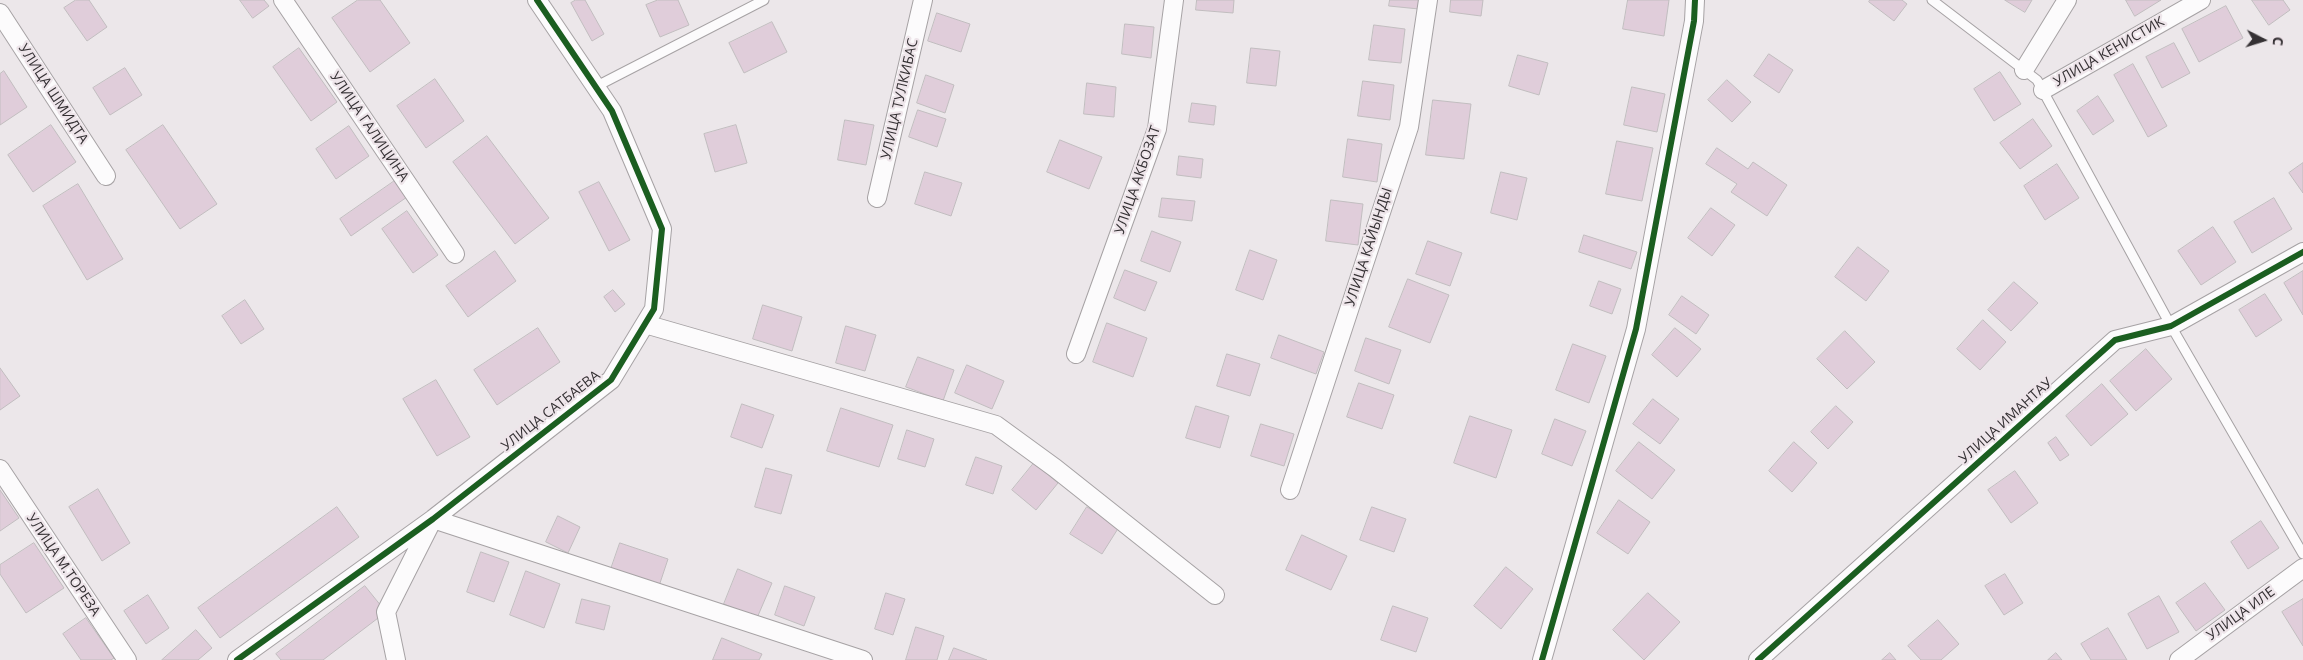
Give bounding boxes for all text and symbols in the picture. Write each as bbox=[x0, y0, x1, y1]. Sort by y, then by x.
street label: УЛИЦА КЕНИСТИК bbox=[2051, 13, 2167, 91]
north arrow bbox=[2238, 15, 2288, 65]
text: С bbox=[2269, 36, 2288, 47]
street label: УЛИЦА ТУЛКИБАС bbox=[878, 37, 922, 161]
street label: УЛИЦА ШМИДТА bbox=[14, 41, 92, 147]
street label: УЛИЦА ГАЛИЦИНА bbox=[326, 69, 412, 185]
street label: УЛИЦА АКБОЗАТ bbox=[1112, 124, 1164, 236]
street label: УЛИЦА КАЙЫНДЫ bbox=[1342, 186, 1396, 308]
street label: УЛИЦА САТБАЕВА bbox=[498, 367, 604, 455]
street label: УЛИЦА ИМАНТАУ bbox=[1956, 375, 2056, 467]
street label: УЛИЦА М.ТОРЕЗА bbox=[22, 511, 104, 619]
street label: УЛИЦА ИЛЕ bbox=[2204, 584, 2278, 644]

